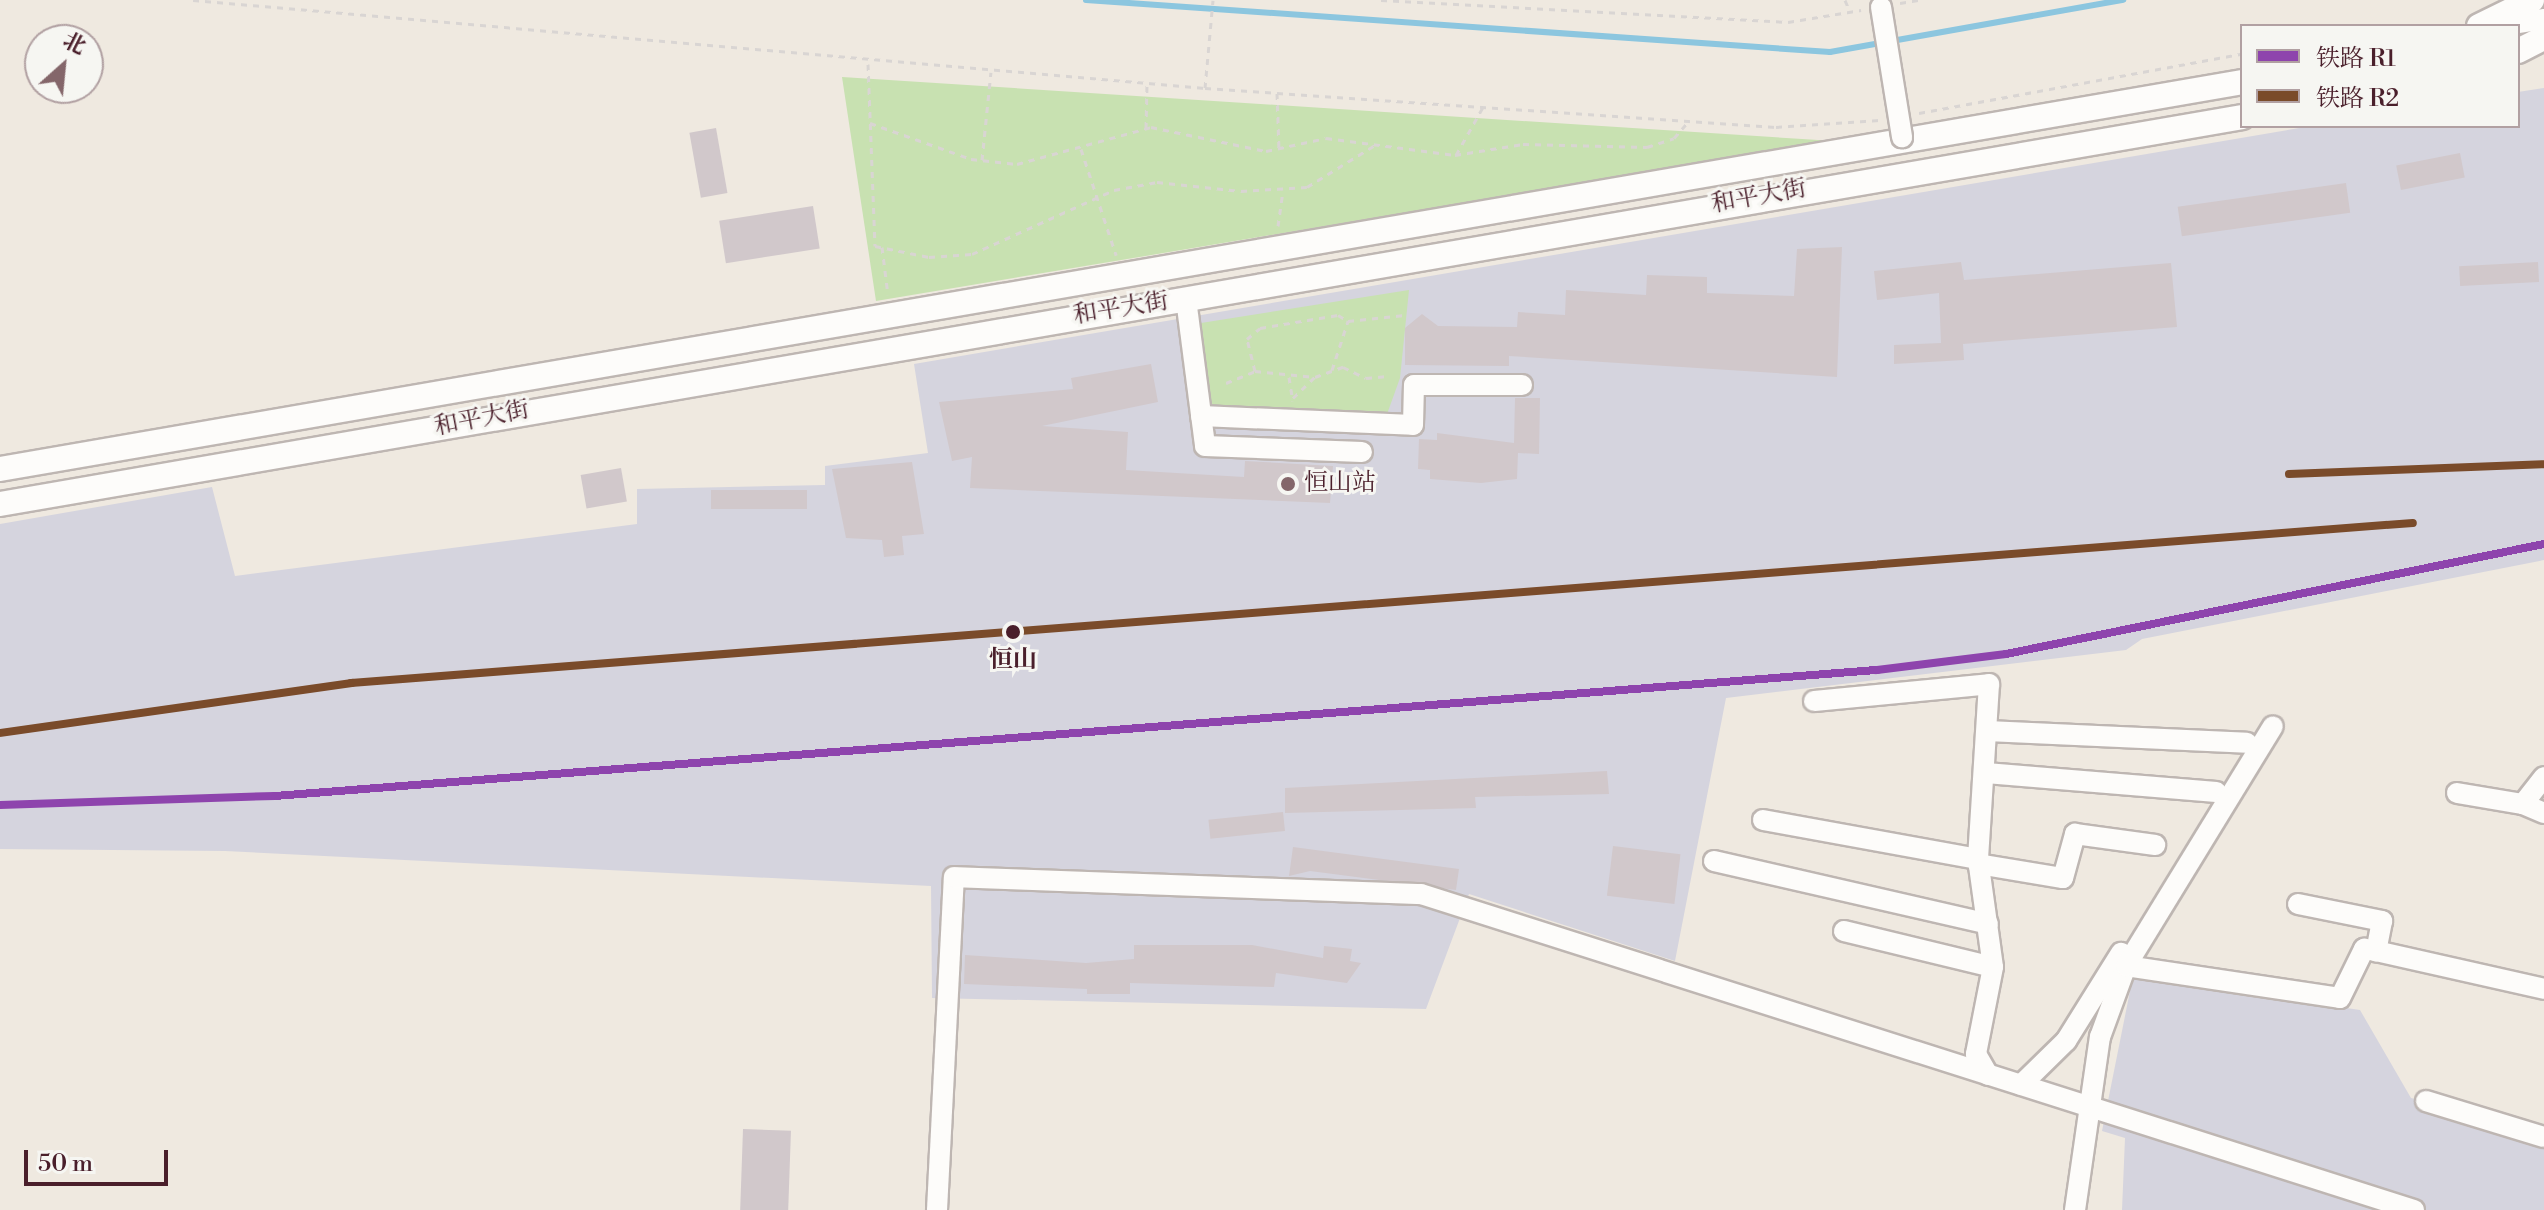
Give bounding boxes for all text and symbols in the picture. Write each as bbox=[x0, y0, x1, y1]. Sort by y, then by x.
north arrow bbox=[24, 24, 104, 104]
legend bbox=[2240, 24, 2520, 128]
text: 北 bbox=[58, 27, 90, 61]
text: 铁路 R1 bbox=[2316, 44, 2396, 74]
text: 铁路 R2 bbox=[2316, 84, 2399, 114]
street label: 和平大街 bbox=[1709, 174, 1809, 220]
street label: 和平大街 bbox=[1071, 287, 1171, 331]
street label: 和平大街 bbox=[432, 396, 532, 442]
place label: 恒山站 bbox=[1304, 470, 1376, 498]
marker: 恒山站 bbox=[1279, 475, 1297, 493]
marker: 恒山 bbox=[1002, 621, 1024, 643]
place label: 恒山 bbox=[989, 647, 1037, 675]
scale bar bbox=[28, 1134, 172, 1184]
text: 50 m bbox=[38, 1149, 93, 1179]

